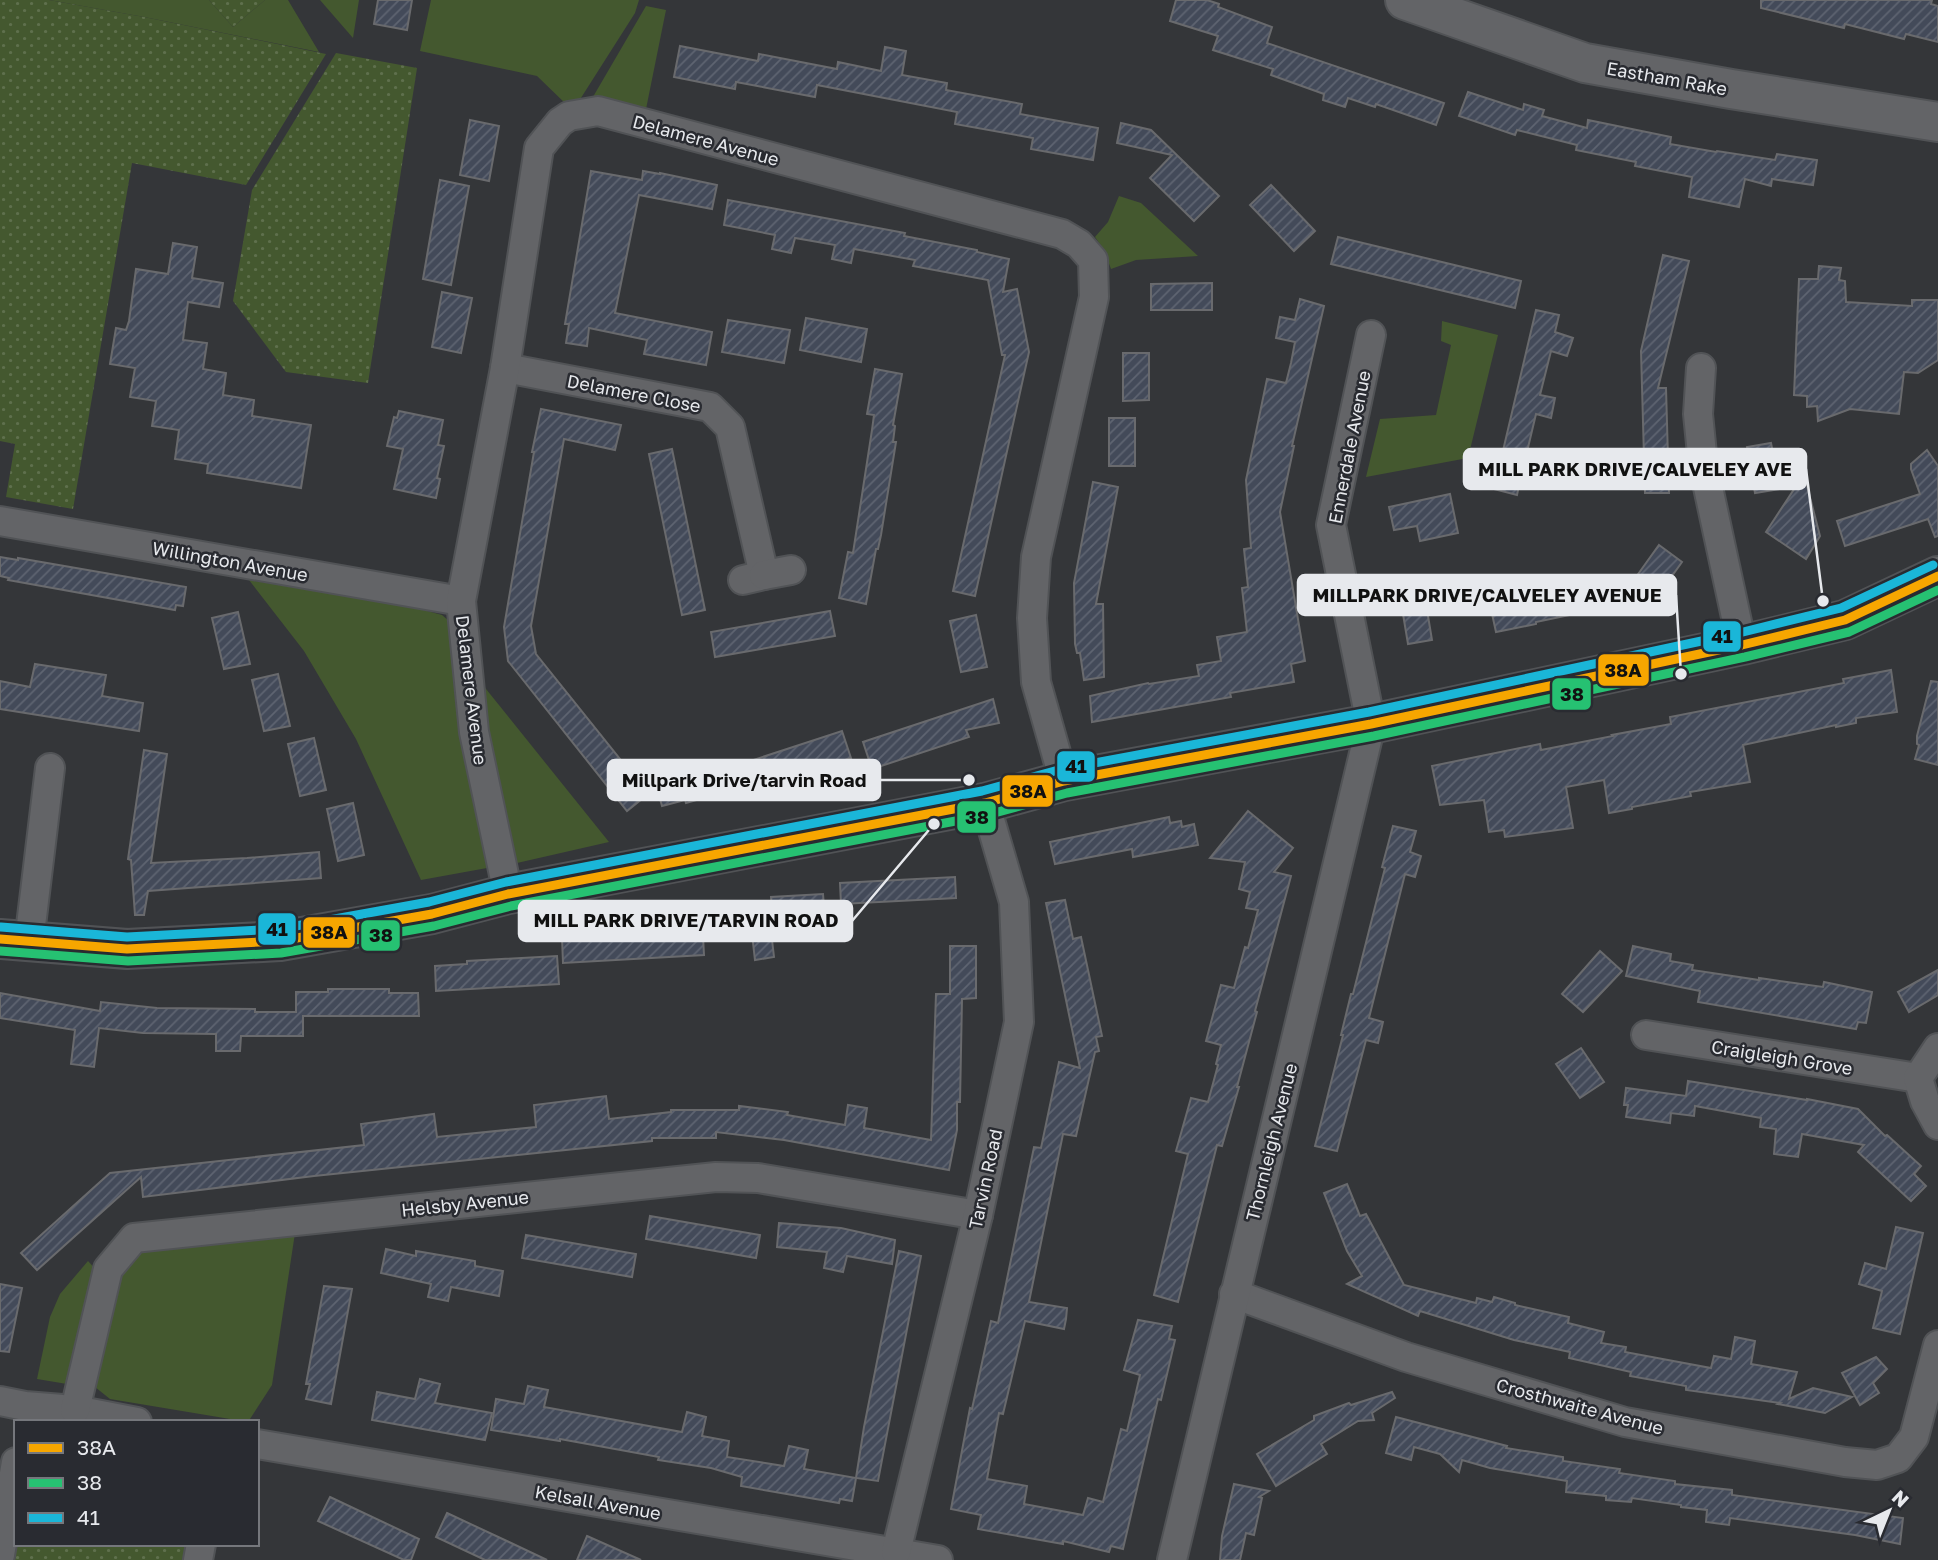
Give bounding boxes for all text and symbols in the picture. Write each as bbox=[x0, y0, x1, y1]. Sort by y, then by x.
street label: Eastham Rake bbox=[1605, 57, 1729, 99]
street label: Delamere Avenue bbox=[630, 110, 782, 170]
street label: Ennerdale Avenue bbox=[1323, 368, 1375, 526]
street label: Delamere Close bbox=[565, 369, 703, 417]
callout: MILL PARK DRIVE/CALVELEY AVE bbox=[1464, 449, 1806, 489]
text: MILL PARK DRIVE/CALVELEY AVE bbox=[1478, 457, 1792, 480]
street label: Willington Avenue bbox=[150, 536, 310, 586]
callout: MILLPARK DRIVE/CALVELEY AVENUE bbox=[1298, 575, 1676, 615]
text: MILLPARK DRIVE/CALVELEY AVENUE bbox=[1312, 583, 1662, 606]
street label: Delamere Avenue bbox=[452, 614, 492, 766]
line badge: 41 bbox=[1702, 620, 1742, 653]
text: 41 bbox=[1711, 624, 1733, 647]
line badge: 38A bbox=[1597, 653, 1650, 687]
text: 38A bbox=[1604, 658, 1642, 681]
line badge: 38 bbox=[1551, 677, 1592, 711]
text: 38 bbox=[1560, 682, 1584, 705]
line badge: 41 bbox=[1056, 750, 1096, 783]
text: 41 bbox=[1065, 754, 1087, 777]
callout: Millpark Drive/tarvin Road bbox=[608, 760, 880, 800]
text: Millpark Drive/tarvin Road bbox=[622, 768, 866, 791]
line badge: 38A bbox=[1001, 774, 1054, 808]
text: 38A bbox=[1009, 779, 1047, 802]
line badge: 38 bbox=[956, 800, 997, 834]
text: 38 bbox=[965, 805, 989, 828]
callout: MILL PARK DRIVE/TARVIN ROAD bbox=[519, 901, 852, 941]
text: MILL PARK DRIVE/TARVIN ROAD bbox=[533, 908, 839, 931]
line badge: 41 bbox=[257, 912, 297, 946]
line badge: 38A bbox=[302, 916, 356, 949]
text: 41 bbox=[266, 917, 288, 940]
line badge: 38 bbox=[360, 919, 401, 952]
text: 38A bbox=[310, 920, 348, 943]
text: 38 bbox=[369, 923, 393, 946]
street label: Craigleigh Grove bbox=[1710, 1035, 1854, 1079]
street label: Thornleigh Avenue bbox=[1241, 1061, 1301, 1223]
street label: Tarvin Road bbox=[964, 1127, 1006, 1231]
street label: Helsby Avenue bbox=[400, 1185, 530, 1221]
street label: Crosthwaite Avenue bbox=[1494, 1373, 1666, 1439]
legend bbox=[14, 1420, 259, 1546]
text: 38A bbox=[77, 1434, 116, 1460]
text: 38 bbox=[77, 1469, 102, 1495]
north arrow bbox=[1854, 1476, 1924, 1546]
street label: Kelsall Avenue bbox=[533, 1480, 663, 1524]
text: N bbox=[1888, 1485, 1914, 1512]
text: 41 bbox=[77, 1504, 100, 1530]

